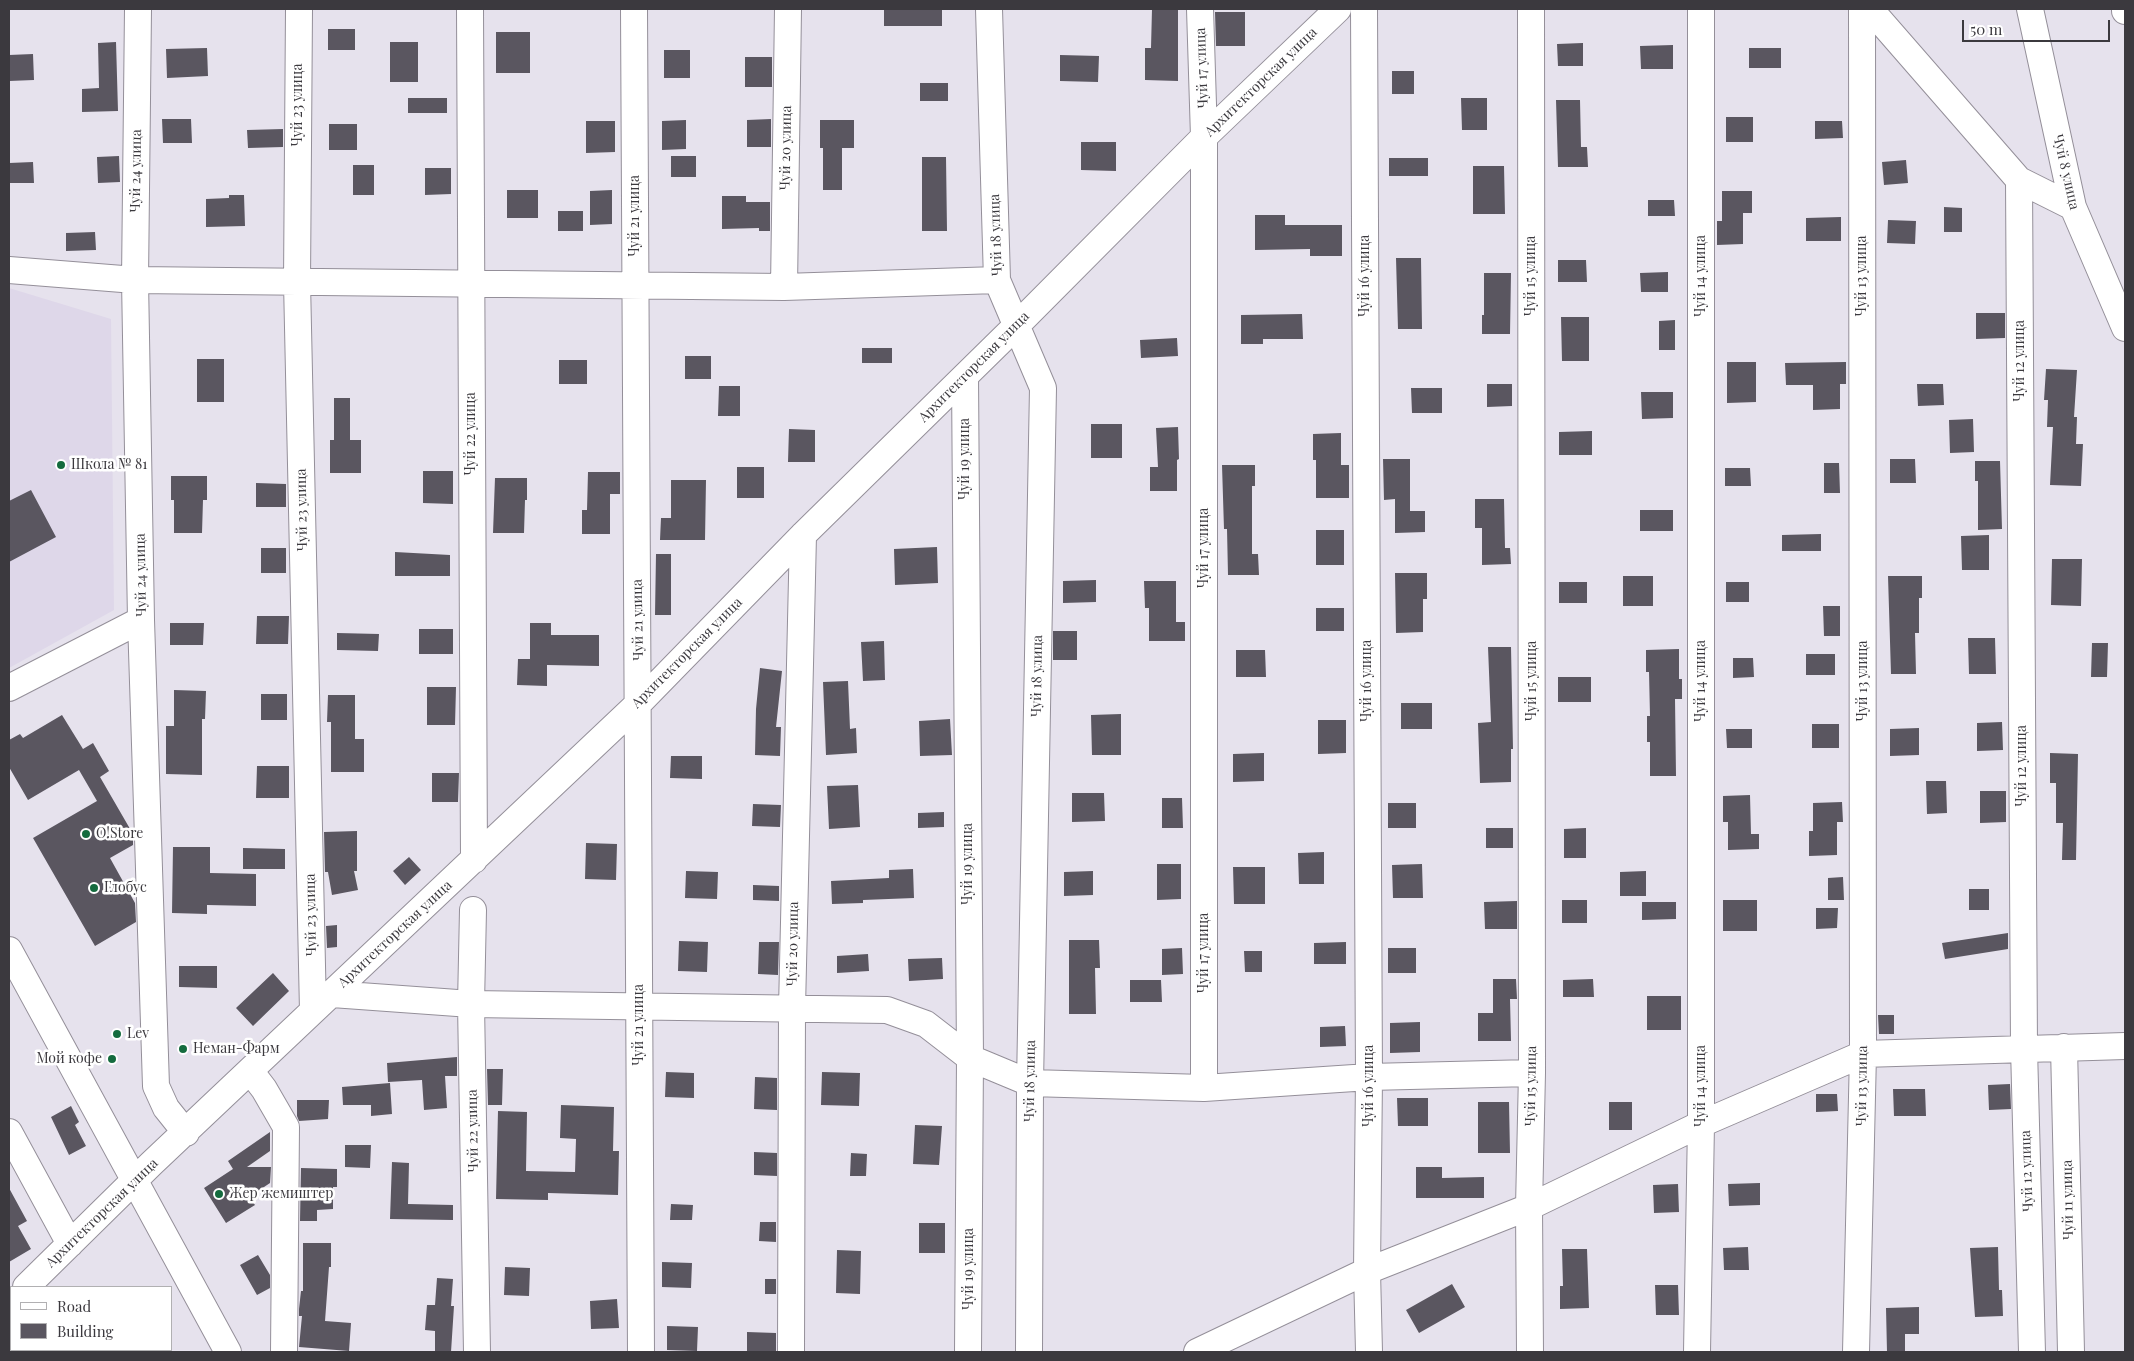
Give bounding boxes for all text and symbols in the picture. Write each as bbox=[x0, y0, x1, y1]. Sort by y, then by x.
scale bar bbox=[1964, 10, 2112, 42]
text: 50 m bbox=[1970, 19, 2002, 39]
street label: Архитекторская улица bbox=[1201, 24, 1321, 140]
street label: Чуй 17 улица bbox=[1192, 27, 1212, 109]
street label: Чуй 23 улица bbox=[290, 64, 306, 146]
street label: Чуй 20 улица bbox=[777, 105, 795, 191]
street label: Чуй 24 улица bbox=[127, 129, 145, 213]
street label: Чуй 8 улица bbox=[2049, 133, 2083, 211]
street label: Чуй 21 улица bbox=[627, 175, 643, 257]
street label: Чуй 18 улица bbox=[986, 194, 1006, 276]
street label: Чуй 16 улица bbox=[1357, 235, 1373, 317]
street label: Чуй 14 улица bbox=[1693, 235, 1709, 317]
street label: Чуй 13 улица bbox=[1854, 235, 1870, 317]
street label: Чуй 15 улица bbox=[1523, 236, 1539, 316]
street label: Архитекторская улица bbox=[915, 308, 1033, 426]
street label: Чуй 12 улица bbox=[2012, 320, 2028, 402]
street label: Чуй 22 улица bbox=[463, 392, 479, 476]
street label: Чуй 19 улица bbox=[957, 418, 973, 500]
place label: Школа № 81 bbox=[71, 457, 147, 473]
marker: Школа № 81 bbox=[55, 459, 67, 471]
street label: Чуй 23 улица bbox=[293, 468, 311, 552]
street label: Чуй 17 улица bbox=[1196, 508, 1212, 588]
street label: Чуй 24 улица bbox=[132, 533, 150, 617]
street label: Чуй 21 улица bbox=[629, 579, 647, 661]
street label: Архитекторская улица bbox=[628, 594, 746, 712]
street label: Чуй 18 улица bbox=[1028, 635, 1046, 717]
street label: Чуй 16 улица bbox=[1359, 640, 1375, 722]
street label: Чуй 14 улица bbox=[1693, 640, 1709, 722]
street label: Чуй 13 улица bbox=[1855, 640, 1871, 722]
street label: Чуй 15 улица bbox=[1524, 641, 1540, 721]
street label: Чуй 12 улица bbox=[2014, 725, 2030, 807]
street label: Чуй 19 улица bbox=[960, 823, 976, 905]
place label: O!Store bbox=[96, 826, 143, 842]
marker: O!Store bbox=[80, 828, 92, 840]
street label: Чуй 23 улица bbox=[302, 873, 320, 957]
street label: Архитекторская улица bbox=[335, 877, 455, 991]
place label: Глобус bbox=[104, 880, 147, 896]
marker: Глобус bbox=[88, 882, 100, 894]
street label: Чуй 20 улица bbox=[784, 901, 802, 987]
street label: Чуй 17 улица bbox=[1196, 913, 1212, 993]
street label: Чуй 21 улица bbox=[631, 984, 647, 1066]
place label: Lev bbox=[127, 1026, 149, 1042]
marker: Lev bbox=[111, 1028, 123, 1040]
street label: Чуй 18 улица bbox=[1021, 1040, 1039, 1122]
place label: Неман-Фарм bbox=[193, 1041, 280, 1057]
marker: Неман-Фарм bbox=[177, 1043, 189, 1055]
street label: Чуй 16 улица bbox=[1361, 1045, 1377, 1127]
street label: Чуй 14 улица bbox=[1693, 1045, 1709, 1127]
street label: Чуй 13 улица bbox=[1853, 1045, 1871, 1127]
street label: Чуй 15 улица bbox=[1522, 1046, 1540, 1126]
place label: Мой кофе bbox=[36, 1051, 102, 1067]
marker: Мой кофе bbox=[106, 1053, 118, 1065]
street label: Чуй 22 улица bbox=[464, 1089, 482, 1173]
street label: Чуй 12 улица bbox=[2017, 1130, 2037, 1212]
street label: Архитекторская улица bbox=[42, 1155, 162, 1271]
street label: Чуй 11 улица bbox=[2059, 1160, 2077, 1240]
place label: Жер жемиштер bbox=[229, 1186, 333, 1202]
marker: Жер жемиштер bbox=[213, 1188, 225, 1200]
street label: Чуй 19 улица bbox=[961, 1228, 977, 1310]
legend bbox=[10, 1286, 172, 1351]
text: Road bbox=[57, 1296, 91, 1316]
text: Building bbox=[57, 1321, 113, 1341]

